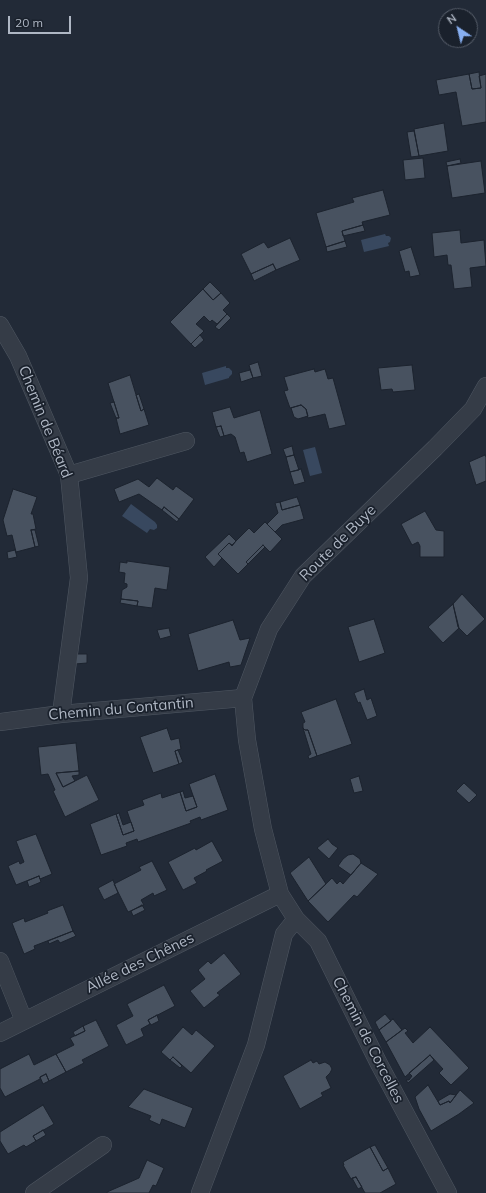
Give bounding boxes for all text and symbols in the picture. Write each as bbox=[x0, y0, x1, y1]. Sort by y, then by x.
scale bar bbox=[10, 8, 73, 34]
north arrow bbox=[438, 8, 478, 48]
text: N bbox=[444, 11, 459, 27]
text: 20 m bbox=[15, 15, 43, 30]
street label: Chemin de Béard bbox=[14, 363, 76, 481]
street label: Route de Buye bbox=[296, 501, 380, 585]
street label: Chemin du Contantin bbox=[48, 694, 194, 724]
street label: Allée des Chênes bbox=[83, 929, 197, 997]
street label: Chemin de Corcelles bbox=[328, 974, 408, 1106]

